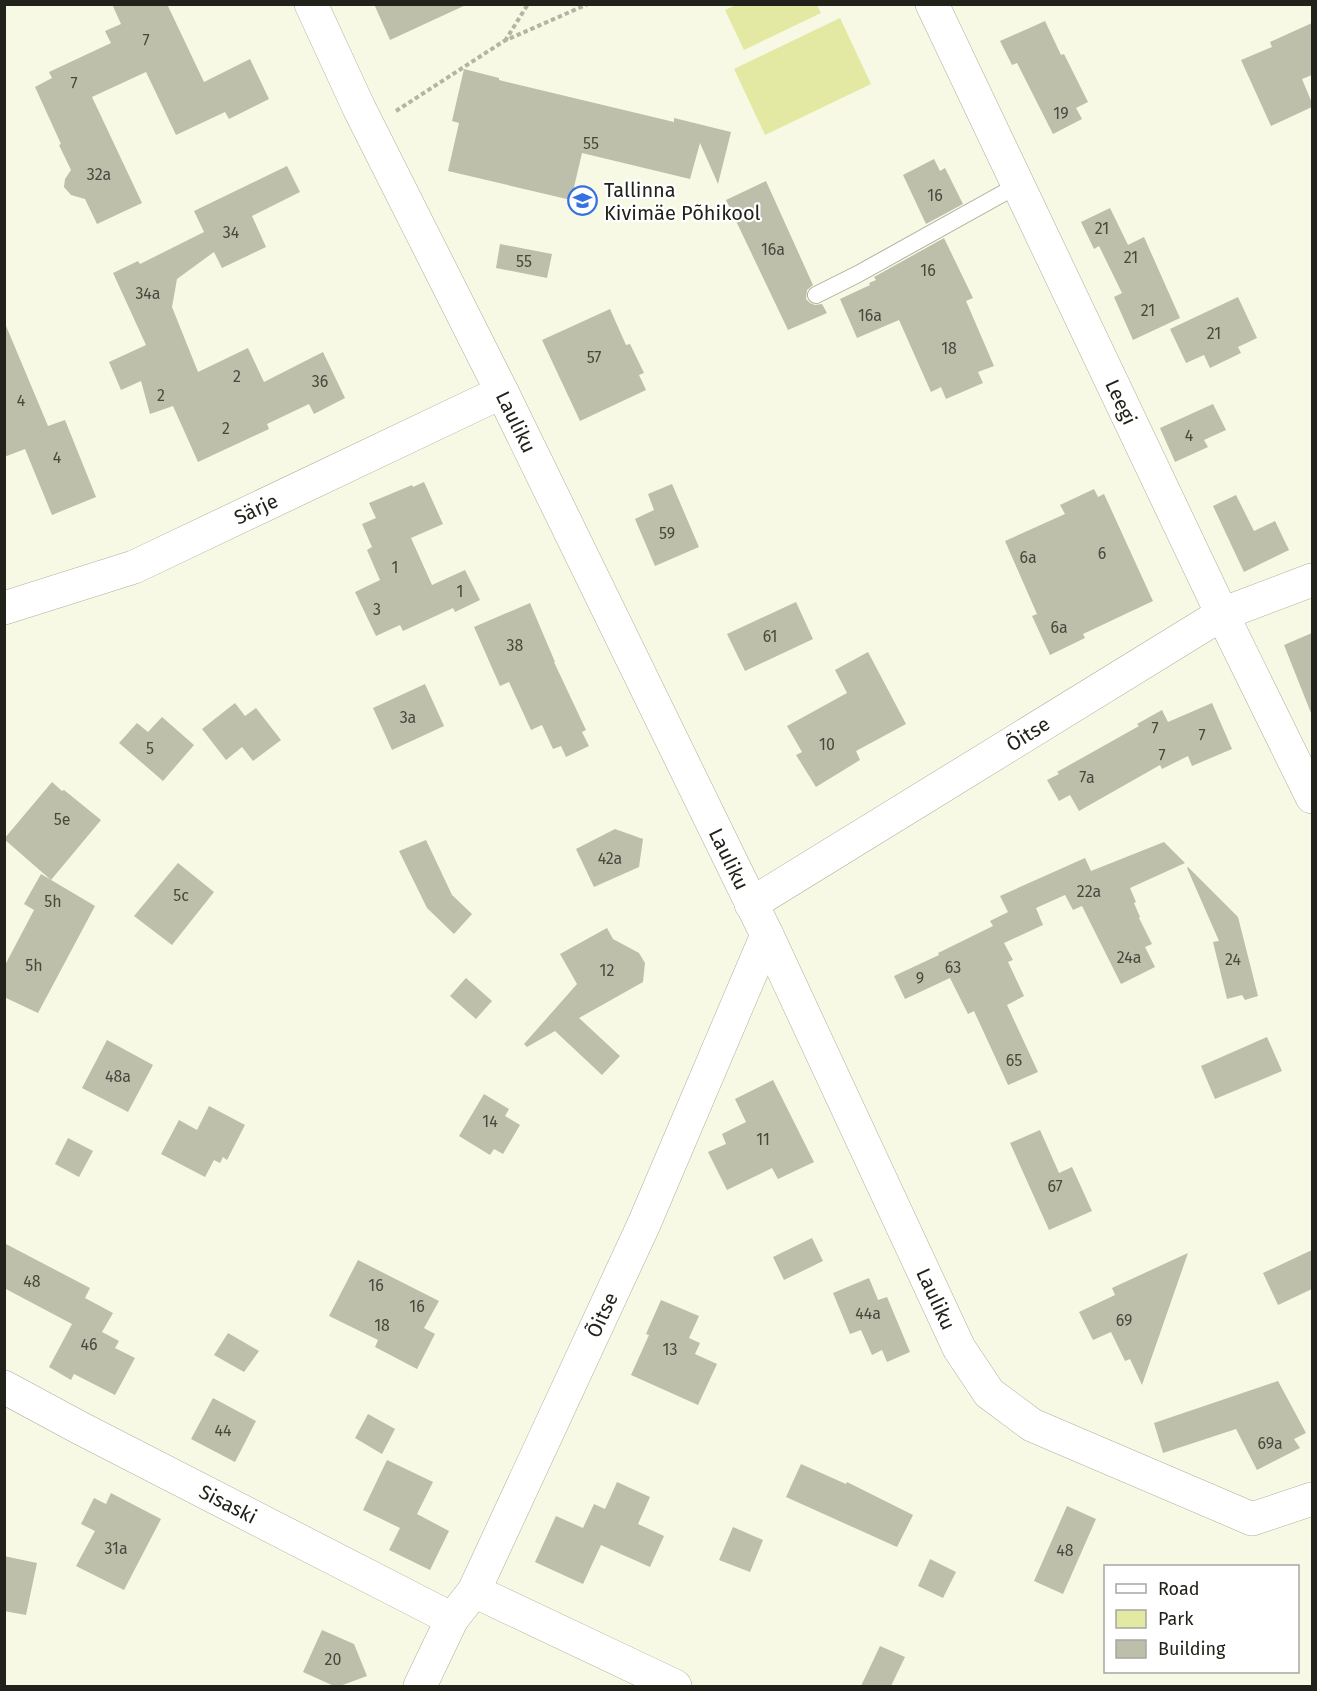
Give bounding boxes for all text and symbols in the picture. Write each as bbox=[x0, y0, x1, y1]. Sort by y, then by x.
house number: 7 bbox=[142, 31, 150, 50]
house number: 7 bbox=[70, 74, 78, 93]
house number: 19 bbox=[1053, 104, 1069, 123]
house number: 55 bbox=[583, 134, 599, 153]
house number: 32a bbox=[87, 165, 111, 184]
place label: Tallinna Kivimäe Põhikool bbox=[604, 178, 761, 225]
school or university icon: Tallinna Kivimäe Põhikool bbox=[567, 185, 599, 217]
house number: 16 bbox=[927, 186, 943, 205]
house number: 21 bbox=[1095, 219, 1109, 238]
house number: 34 bbox=[223, 223, 240, 242]
house number: 16a bbox=[761, 240, 785, 259]
house number: 21 bbox=[1124, 248, 1138, 267]
house number: 55 bbox=[516, 252, 532, 271]
house number: 16 bbox=[920, 261, 936, 280]
house number: 34a bbox=[135, 284, 161, 303]
house number: 21 bbox=[1141, 301, 1155, 320]
house number: 16a bbox=[858, 306, 882, 325]
house number: 21 bbox=[1207, 324, 1221, 343]
house number: 18 bbox=[941, 339, 957, 358]
house number: 57 bbox=[587, 348, 601, 367]
house number: 2 bbox=[233, 367, 241, 386]
house number: 36 bbox=[312, 372, 328, 391]
street label: Leegi bbox=[1100, 375, 1142, 429]
house number: 2 bbox=[157, 386, 165, 405]
street label: Lauliku bbox=[491, 387, 541, 457]
house number: 4 bbox=[17, 391, 26, 410]
house number: 2 bbox=[222, 419, 230, 438]
house number: 4 bbox=[1185, 426, 1194, 445]
house number: 4 bbox=[53, 448, 62, 467]
street label: Särje bbox=[230, 488, 282, 530]
house number: 59 bbox=[659, 524, 675, 543]
house number: 6 bbox=[1098, 544, 1106, 563]
house number: 6a bbox=[1019, 548, 1037, 567]
house number: 1 bbox=[392, 558, 398, 577]
house number: 1 bbox=[457, 582, 463, 601]
house number: 3 bbox=[373, 600, 381, 619]
house number: 6a bbox=[1050, 618, 1068, 637]
house number: 61 bbox=[763, 627, 777, 646]
house number: 38 bbox=[507, 636, 524, 655]
house number: 3a bbox=[400, 708, 416, 727]
street label: Õitse bbox=[1002, 711, 1054, 757]
house number: 7 bbox=[1151, 719, 1159, 738]
house number: 7 bbox=[1198, 726, 1206, 745]
house number: 10 bbox=[819, 735, 835, 754]
house number: 5 bbox=[146, 739, 154, 758]
house number: 7 bbox=[1158, 746, 1166, 765]
house number: 7a bbox=[1079, 768, 1095, 787]
house number: 5e bbox=[54, 810, 70, 829]
street label: Lauliku bbox=[704, 824, 754, 894]
house number: 42a bbox=[598, 849, 622, 868]
house number: 22a bbox=[1077, 882, 1101, 901]
house number: 5c bbox=[173, 886, 189, 905]
house number: 5h bbox=[44, 892, 62, 911]
house number: 24a bbox=[1117, 948, 1141, 967]
house number: 24 bbox=[1225, 950, 1241, 969]
house number: 5h bbox=[25, 956, 43, 975]
house number: 63 bbox=[945, 958, 961, 977]
house number: 12 bbox=[600, 961, 614, 980]
house number: 9 bbox=[916, 969, 924, 988]
house number: 65 bbox=[1006, 1051, 1022, 1070]
house number: 48a bbox=[105, 1067, 131, 1086]
house number: 14 bbox=[482, 1112, 498, 1131]
house number: 11 bbox=[756, 1130, 770, 1149]
house number: 67 bbox=[1047, 1177, 1063, 1196]
street label: Lauliku bbox=[911, 1264, 961, 1334]
house number: 48 bbox=[23, 1272, 41, 1291]
house number: 16 bbox=[368, 1276, 384, 1295]
street label: Õitse bbox=[581, 1289, 623, 1341]
house number: 16 bbox=[409, 1297, 425, 1316]
house number: 44a bbox=[855, 1304, 881, 1323]
house number: 69 bbox=[1116, 1311, 1132, 1330]
house number: 18 bbox=[374, 1316, 390, 1335]
house number: 46 bbox=[80, 1335, 98, 1354]
house number: 13 bbox=[663, 1340, 677, 1359]
house number: 44 bbox=[214, 1421, 232, 1440]
house number: 69a bbox=[1257, 1434, 1283, 1453]
street label: Sisaski bbox=[195, 1479, 261, 1529]
house number: 31a bbox=[104, 1539, 128, 1558]
house number: 48 bbox=[1056, 1541, 1074, 1560]
legend bbox=[1104, 1565, 1299, 1673]
text: Road bbox=[1158, 1578, 1200, 1600]
text: Park bbox=[1158, 1608, 1194, 1630]
text: Building bbox=[1158, 1638, 1226, 1660]
house number: 20 bbox=[325, 1650, 341, 1669]

